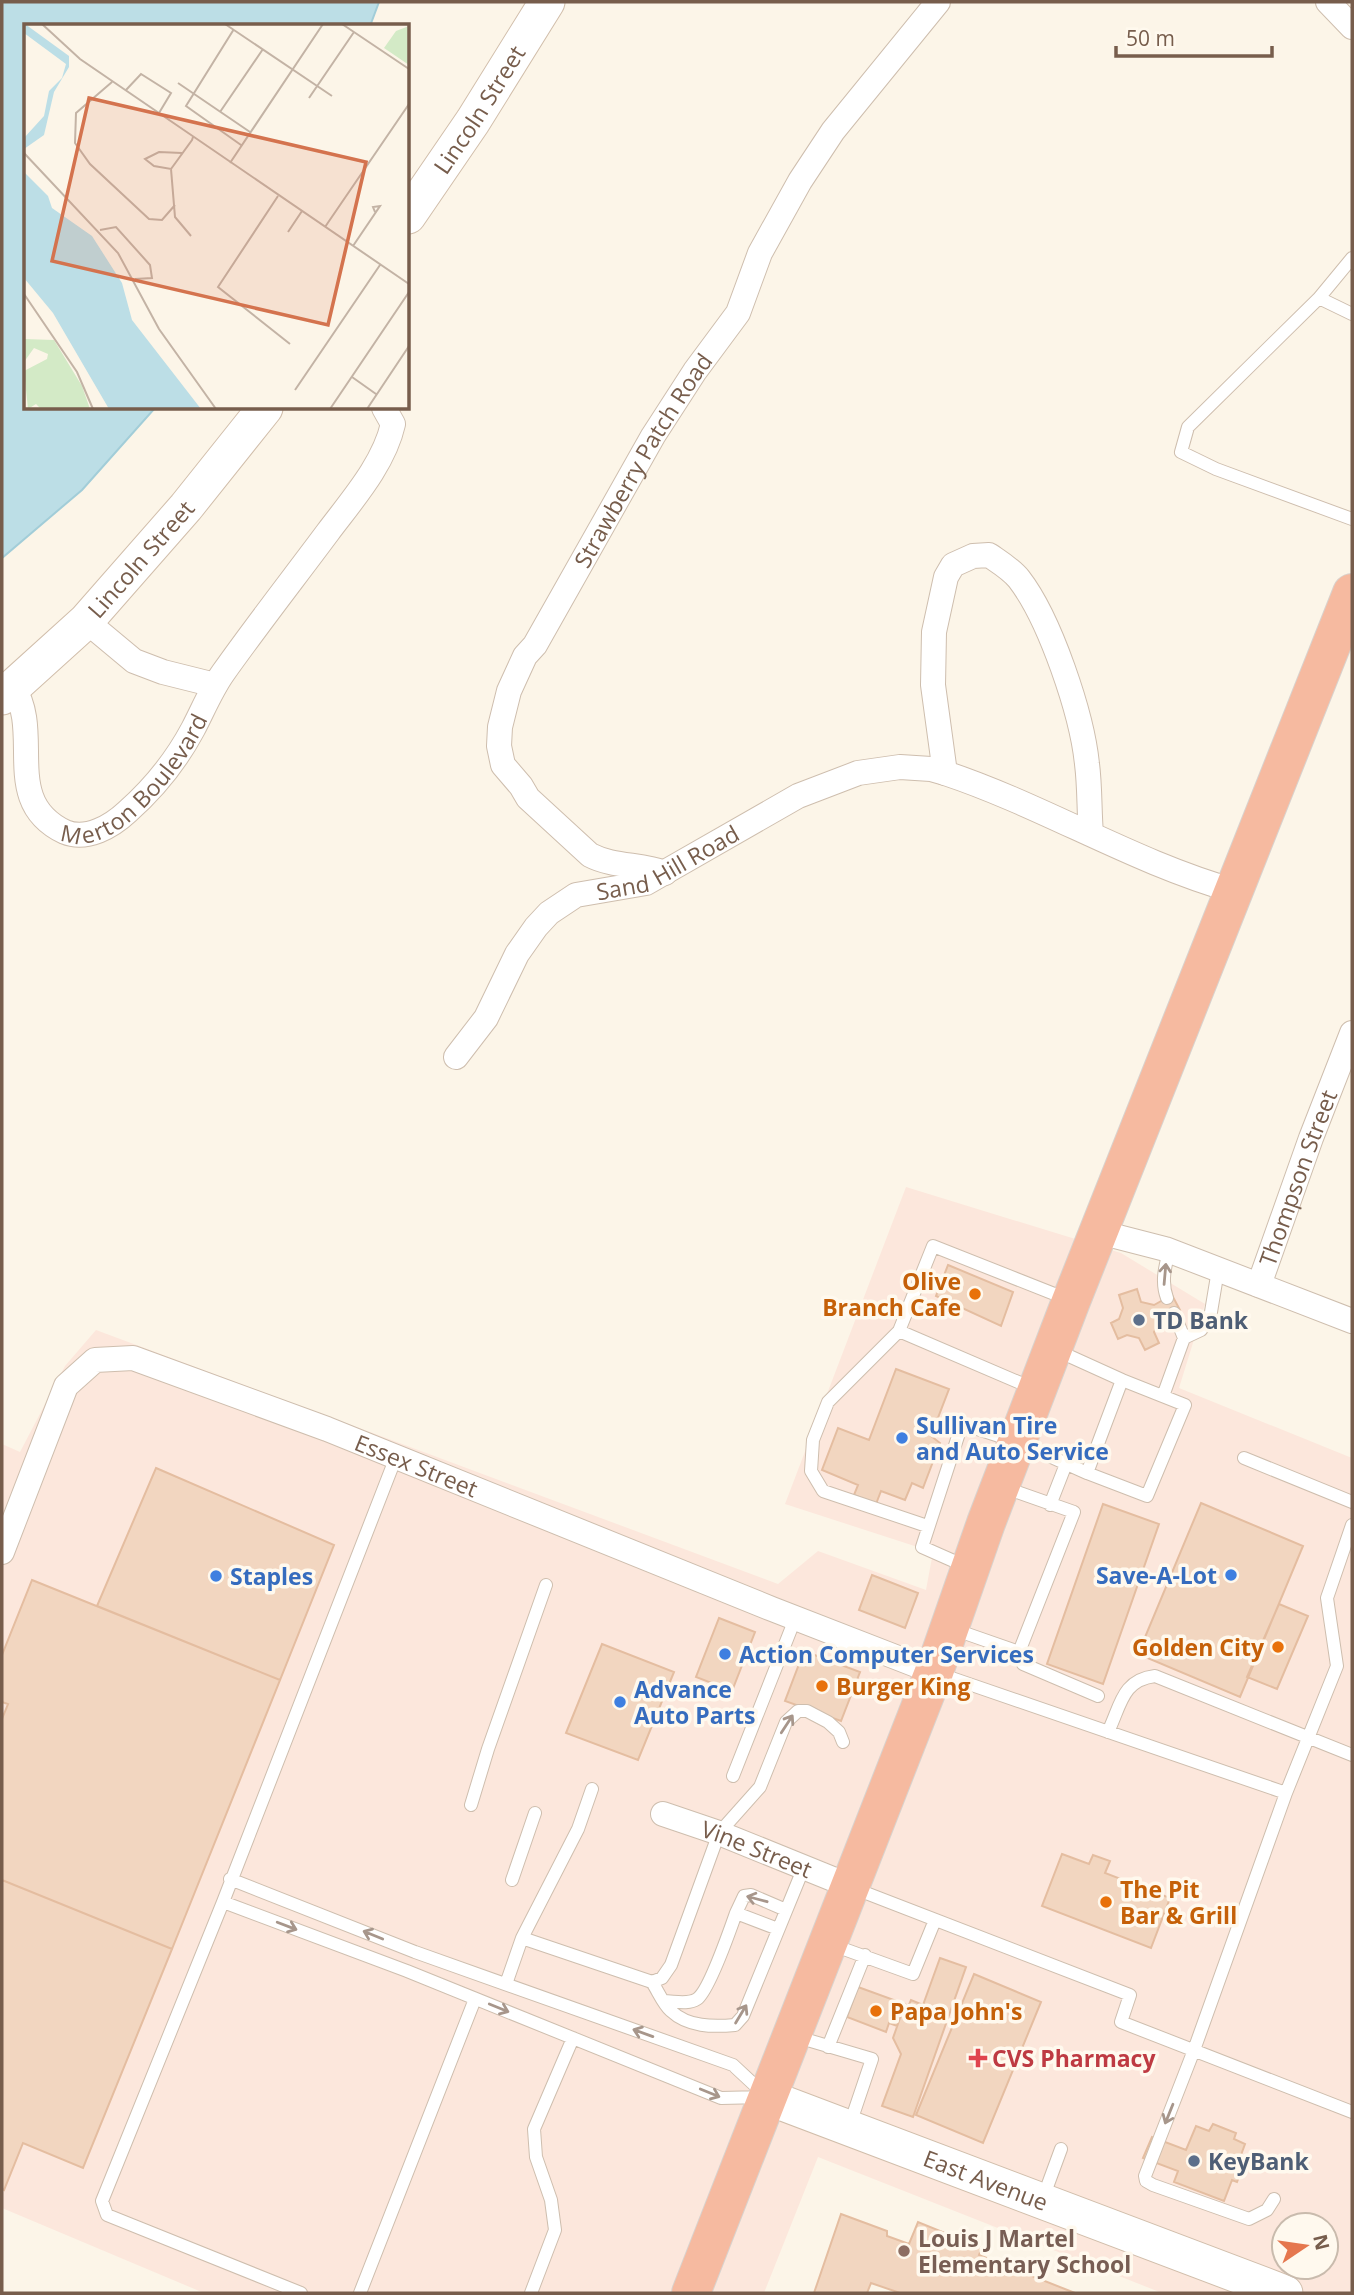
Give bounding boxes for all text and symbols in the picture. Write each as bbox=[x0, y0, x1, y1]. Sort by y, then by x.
scale bar bbox=[1116, 14, 1272, 58]
inset map bbox=[24, 24, 410, 410]
text: 50 m bbox=[1126, 24, 1175, 52]
street label: Lincoln Street bbox=[426, 39, 532, 180]
street label: Strawberry Patch Road bbox=[566, 346, 719, 573]
street label: Lincoln Street bbox=[80, 493, 201, 625]
street label: Merton Boulevard bbox=[58, 708, 214, 852]
street label: Sand Hill Road bbox=[594, 817, 745, 907]
street label: Thompson Street bbox=[1251, 1085, 1344, 1270]
one-way arrow bbox=[1159, 1264, 1172, 1286]
place label: Olive Branch Cafe bbox=[822, 1265, 961, 1323]
marker: Olive Branch Cafe bbox=[967, 1286, 983, 1302]
place label: TD Bank bbox=[1153, 1304, 1249, 1336]
marker: TD Bank bbox=[1131, 1312, 1147, 1328]
place label: Sullivan Tire and Auto Service bbox=[916, 1409, 1109, 1467]
street label: Essex Street bbox=[350, 1426, 483, 1504]
marker: Sullivan Tire and Auto Service bbox=[894, 1430, 910, 1446]
place label: Save-A-Lot bbox=[1096, 1559, 1217, 1591]
place label: Staples bbox=[230, 1560, 313, 1592]
marker: Save-A-Lot bbox=[1223, 1567, 1239, 1583]
marker: Staples bbox=[208, 1568, 224, 1584]
place label: Golden City bbox=[1132, 1631, 1265, 1663]
place label: Action Computer Services bbox=[739, 1638, 1034, 1670]
marker: Golden City bbox=[1270, 1639, 1286, 1655]
marker: Action Computer Services bbox=[717, 1646, 733, 1662]
place label: Burger King bbox=[836, 1670, 970, 1702]
place label: Advance Auto Parts bbox=[634, 1673, 755, 1731]
marker: Burger King bbox=[814, 1678, 830, 1694]
marker: Advance Auto Parts bbox=[612, 1694, 628, 1710]
one-way arrow bbox=[779, 1715, 794, 1734]
street label: Vine Street bbox=[697, 1812, 817, 1885]
place label: The Pit Bar & Grill bbox=[1120, 1873, 1237, 1931]
one-way arrow bbox=[746, 1892, 768, 1905]
marker: The Pit Bar & Grill bbox=[1098, 1894, 1114, 1910]
one-way arrow bbox=[275, 1921, 297, 1933]
one-way arrow bbox=[363, 1928, 384, 1941]
place label: Papa John's bbox=[890, 1995, 1022, 2027]
one-way arrow bbox=[487, 2003, 509, 2016]
marker: Papa John's bbox=[868, 2003, 884, 2019]
one-way arrow bbox=[735, 2005, 749, 2025]
one-way arrow bbox=[633, 2026, 655, 2038]
place label: CVS Pharmacy bbox=[992, 2042, 1156, 2074]
marker: CVS Pharmacy bbox=[970, 2050, 986, 2066]
one-way arrow bbox=[698, 2087, 720, 2100]
one-way arrow bbox=[1162, 2102, 1175, 2124]
street label: East Avenue bbox=[919, 2142, 1053, 2218]
place label: KeyBank bbox=[1208, 2145, 1309, 2177]
marker: KeyBank bbox=[1186, 2153, 1202, 2169]
north arrow bbox=[1270, 2211, 1340, 2281]
place label: Louis J Martel Elementary School bbox=[918, 2222, 1131, 2280]
text: N bbox=[1307, 2232, 1336, 2253]
marker: Louis J Martel Elementary School bbox=[896, 2243, 912, 2259]

